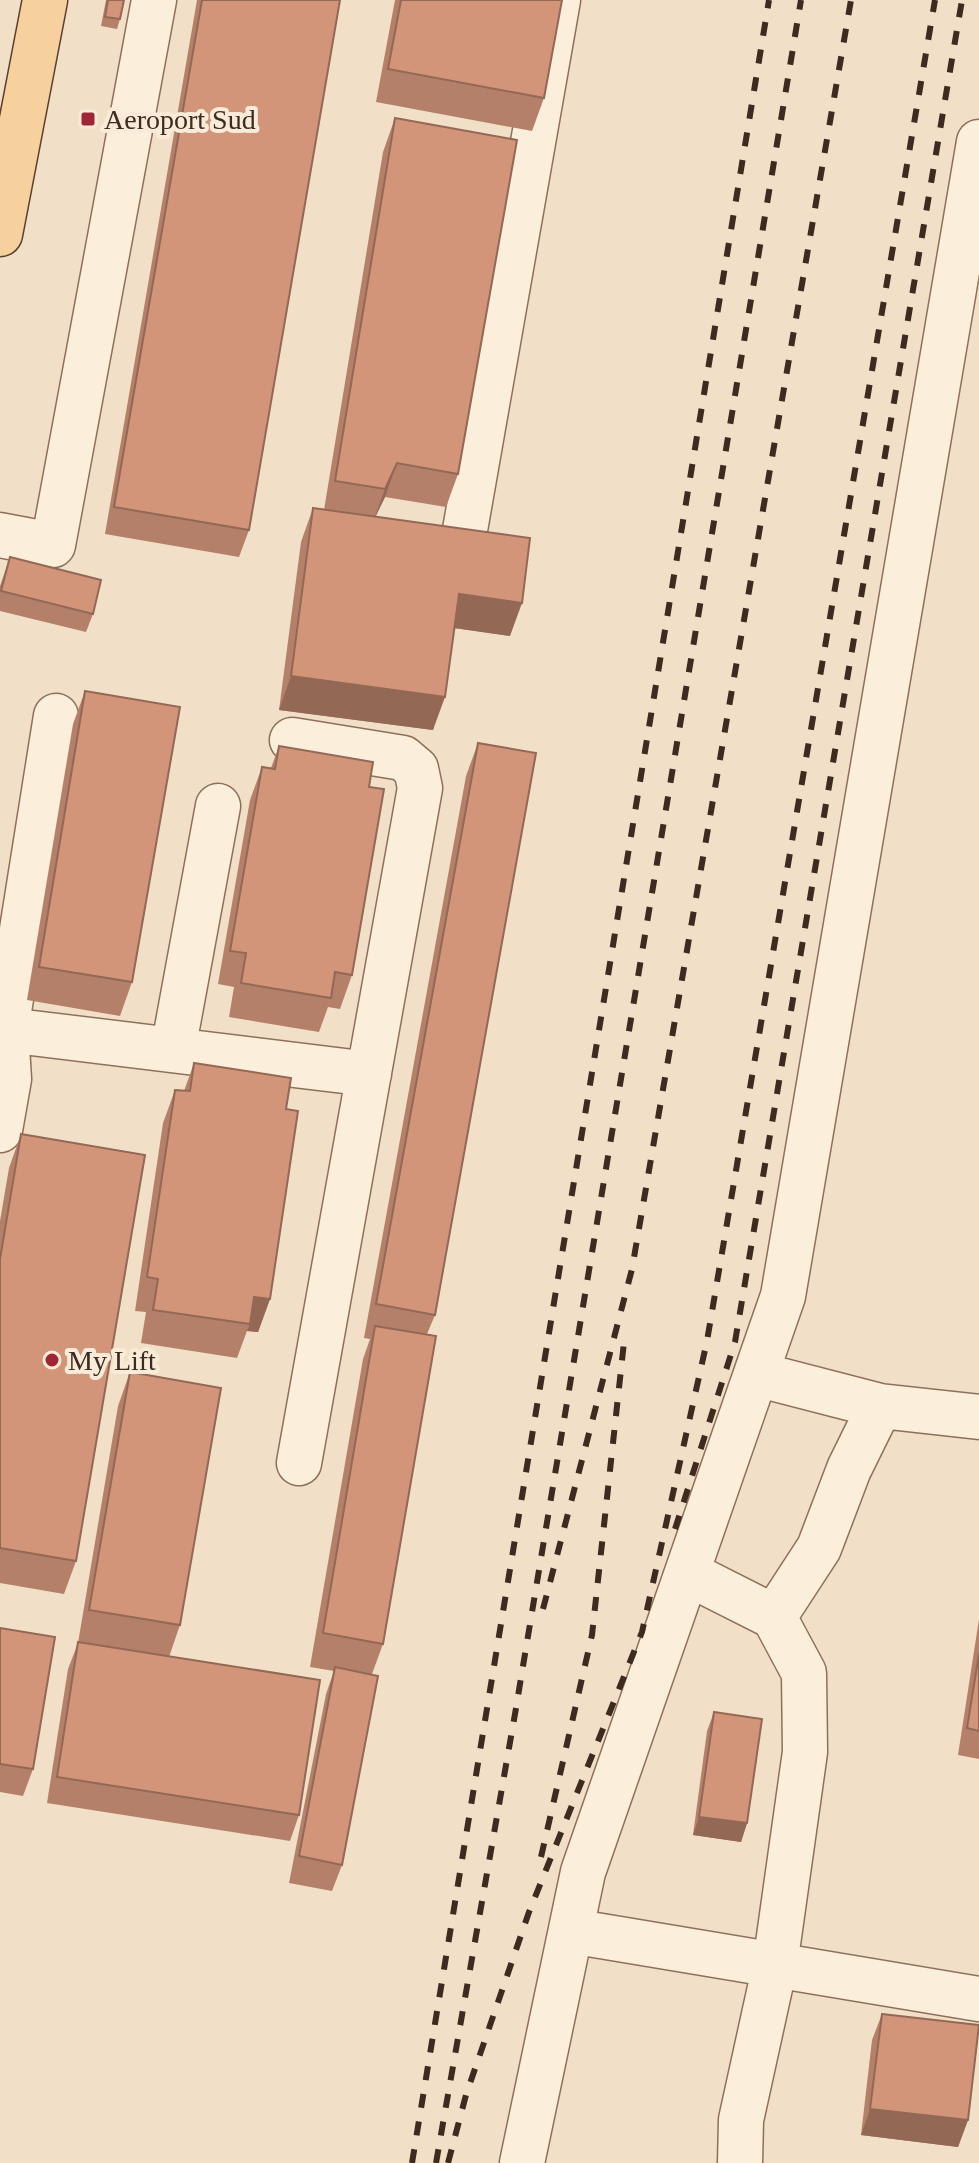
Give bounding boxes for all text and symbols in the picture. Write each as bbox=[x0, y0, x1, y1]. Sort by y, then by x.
place label: Aeroport Sud bbox=[104, 104, 256, 135]
marker: Aeroport Sud bbox=[79, 110, 97, 128]
place label: My Lift bbox=[68, 1345, 156, 1376]
marker: My Lift bbox=[43, 1351, 61, 1369]

